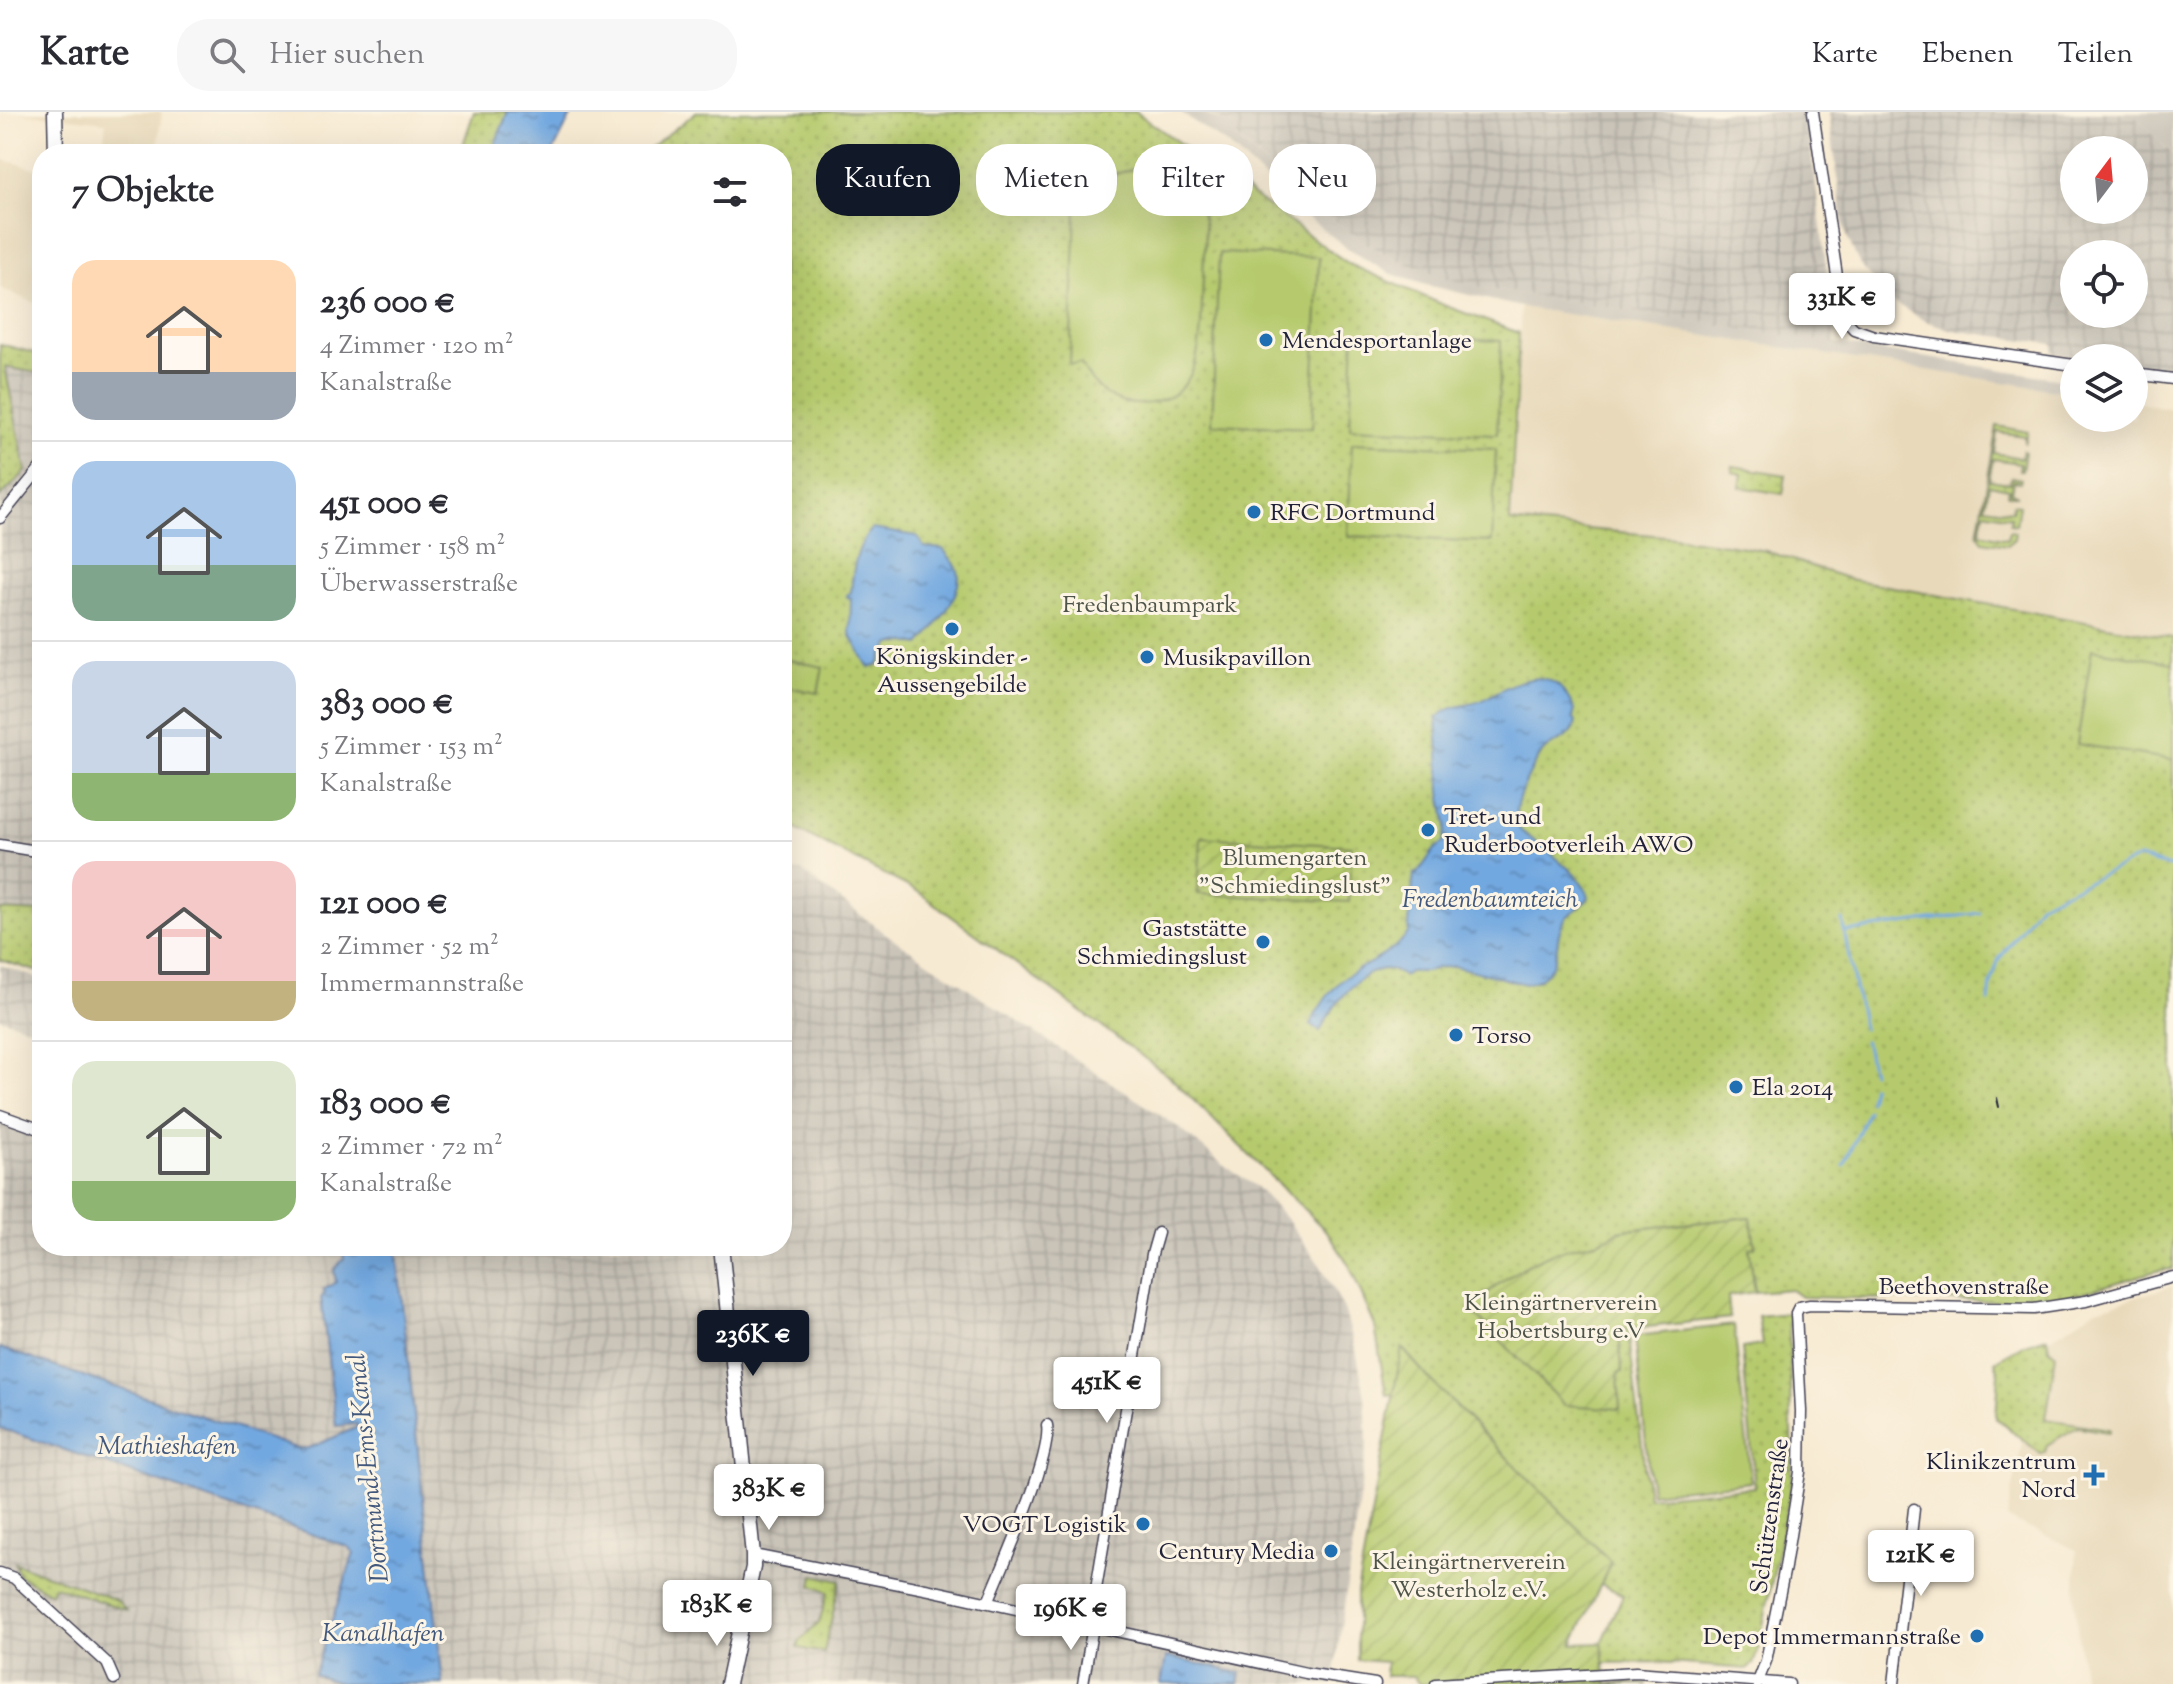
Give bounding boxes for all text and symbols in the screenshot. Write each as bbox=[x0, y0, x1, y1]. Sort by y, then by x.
search box bbox=[177, 19, 737, 91]
text: Karte bbox=[40, 28, 129, 82]
icon: search bbox=[205, 33, 249, 77]
text: Hier suchen bbox=[269, 34, 425, 77]
text: Karte bbox=[1812, 35, 1878, 75]
text: Ebenen bbox=[1922, 35, 2014, 75]
text: Teilen bbox=[2058, 35, 2133, 75]
north arrow bbox=[2060, 136, 2148, 224]
map controls bbox=[2060, 136, 2148, 432]
chip: Kaufen bbox=[816, 144, 960, 216]
chip: Mieten bbox=[976, 144, 1117, 216]
chip: Filter bbox=[1133, 144, 1253, 216]
chip: Neu bbox=[1269, 144, 1376, 216]
text: 7 Objekte bbox=[72, 168, 214, 217]
icon: filters bbox=[708, 170, 752, 214]
button: locate bbox=[2060, 240, 2148, 328]
pin: 331K € bbox=[1777, 273, 1907, 341]
text: 236 000 € bbox=[320, 279, 456, 328]
text: 331K € bbox=[1807, 280, 1877, 317]
icon: home bbox=[136, 292, 232, 388]
place label: Mendesportanlage bbox=[1282, 325, 1472, 359]
text: 4 Zimmer · 120 m² bbox=[320, 328, 513, 365]
marker: Mendesportanlage bbox=[1257, 331, 1275, 349]
button: layers bbox=[2060, 344, 2148, 432]
text: Kanalstraße bbox=[320, 365, 452, 402]
text: 451 000 € bbox=[320, 480, 450, 529]
icon: home bbox=[136, 493, 232, 589]
place label: RFC Dortmund bbox=[1270, 497, 1436, 531]
marker: RFC Dortmund bbox=[1245, 503, 1263, 521]
text: 5 Zimmer · 158 m² bbox=[320, 529, 505, 566]
text: Überwasserstraße bbox=[320, 566, 518, 603]
park label: Fredenbaumpark bbox=[1063, 589, 1237, 623]
marker: Königskinder - Aussengebilde bbox=[943, 620, 961, 638]
place label: Königskinder - Aussengebilde bbox=[876, 641, 1028, 703]
place label: Musikpavillon bbox=[1163, 642, 1312, 676]
marker: Musikpavillon bbox=[1138, 648, 1156, 666]
text: 383 000 € bbox=[320, 680, 454, 729]
icon: home bbox=[136, 693, 232, 789]
text: 5 Zimmer · 153 m² bbox=[320, 729, 503, 766]
text: Kanalstraße bbox=[320, 766, 452, 803]
place label: Tret- und Ruderbootverleih AWO bbox=[1444, 801, 1693, 863]
marker: Tret- und Ruderbootverleih AWO bbox=[1419, 821, 1437, 839]
park label: Blumengarten "Schmiedingslust" bbox=[1199, 842, 1391, 904]
text: 121 000 € bbox=[320, 880, 448, 929]
water label: Fredenbaumteich bbox=[1402, 882, 1579, 919]
icon: home bbox=[136, 893, 232, 989]
place label: Gaststätte Schmiedingslust bbox=[1077, 913, 1247, 975]
text: 2 Zimmer · 52 m² bbox=[320, 929, 499, 966]
marker: Gaststätte Schmiedingslust bbox=[1254, 933, 1272, 951]
text: Immermannstraße bbox=[320, 966, 524, 1003]
place label: Torso bbox=[1472, 1020, 1531, 1054]
marker: Torso bbox=[1447, 1026, 1465, 1044]
place label: Ela 2014 bbox=[1752, 1072, 1833, 1106]
marker: Ela 2014 bbox=[1727, 1078, 1745, 1096]
text: 183 000 € bbox=[320, 1080, 452, 1129]
icon: home bbox=[136, 1093, 232, 1189]
text: 2 Zimmer · 72 m² bbox=[320, 1129, 503, 1166]
text: Kanalstraße bbox=[320, 1166, 452, 1203]
street label: Beethovenstraße bbox=[1879, 1271, 2049, 1305]
park label: Kleingärtnerverein Hobertsburg e.V bbox=[1464, 1287, 1658, 1349]
pin: 236K € bbox=[688, 1310, 818, 1378]
text: 236K € bbox=[715, 1317, 791, 1354]
water label: Dortmund-Ems-Kanal bbox=[339, 1351, 400, 1584]
pin: 451K € bbox=[1042, 1357, 1172, 1425]
text: 451K € bbox=[1071, 1364, 1143, 1401]
water label: Mathieshafen bbox=[97, 1429, 237, 1466]
street label: Schützenstraße bbox=[1743, 1436, 1799, 1596]
place label: Klinikzentrum Nord bbox=[1926, 1446, 2076, 1508]
pin: 383K € bbox=[704, 1464, 834, 1532]
marker: Klinikzentrum Nord bbox=[2083, 1464, 2105, 1486]
text: 383K € bbox=[732, 1471, 806, 1508]
place label: VOGT Logistik bbox=[962, 1509, 1127, 1543]
marker: VOGT Logistik bbox=[1134, 1515, 1152, 1533]
pin: 121K € bbox=[1856, 1530, 1986, 1598]
place label: Century Media bbox=[1159, 1536, 1315, 1570]
text: 121K € bbox=[1886, 1537, 1956, 1574]
marker: Century Media bbox=[1322, 1542, 1340, 1560]
park label: Kleingärtnerverein Westerholz e.V. bbox=[1372, 1546, 1566, 1608]
pin: 183K € bbox=[652, 1580, 782, 1648]
pin: 196K € bbox=[1006, 1584, 1136, 1652]
text: 183K € bbox=[681, 1587, 753, 1624]
text: 196K € bbox=[1034, 1591, 1108, 1628]
water label: Kanalhafen bbox=[322, 1616, 445, 1653]
place label: Depot Immermannstraße bbox=[1703, 1621, 1961, 1655]
marker: Depot Immermannstraße bbox=[1968, 1627, 1986, 1645]

